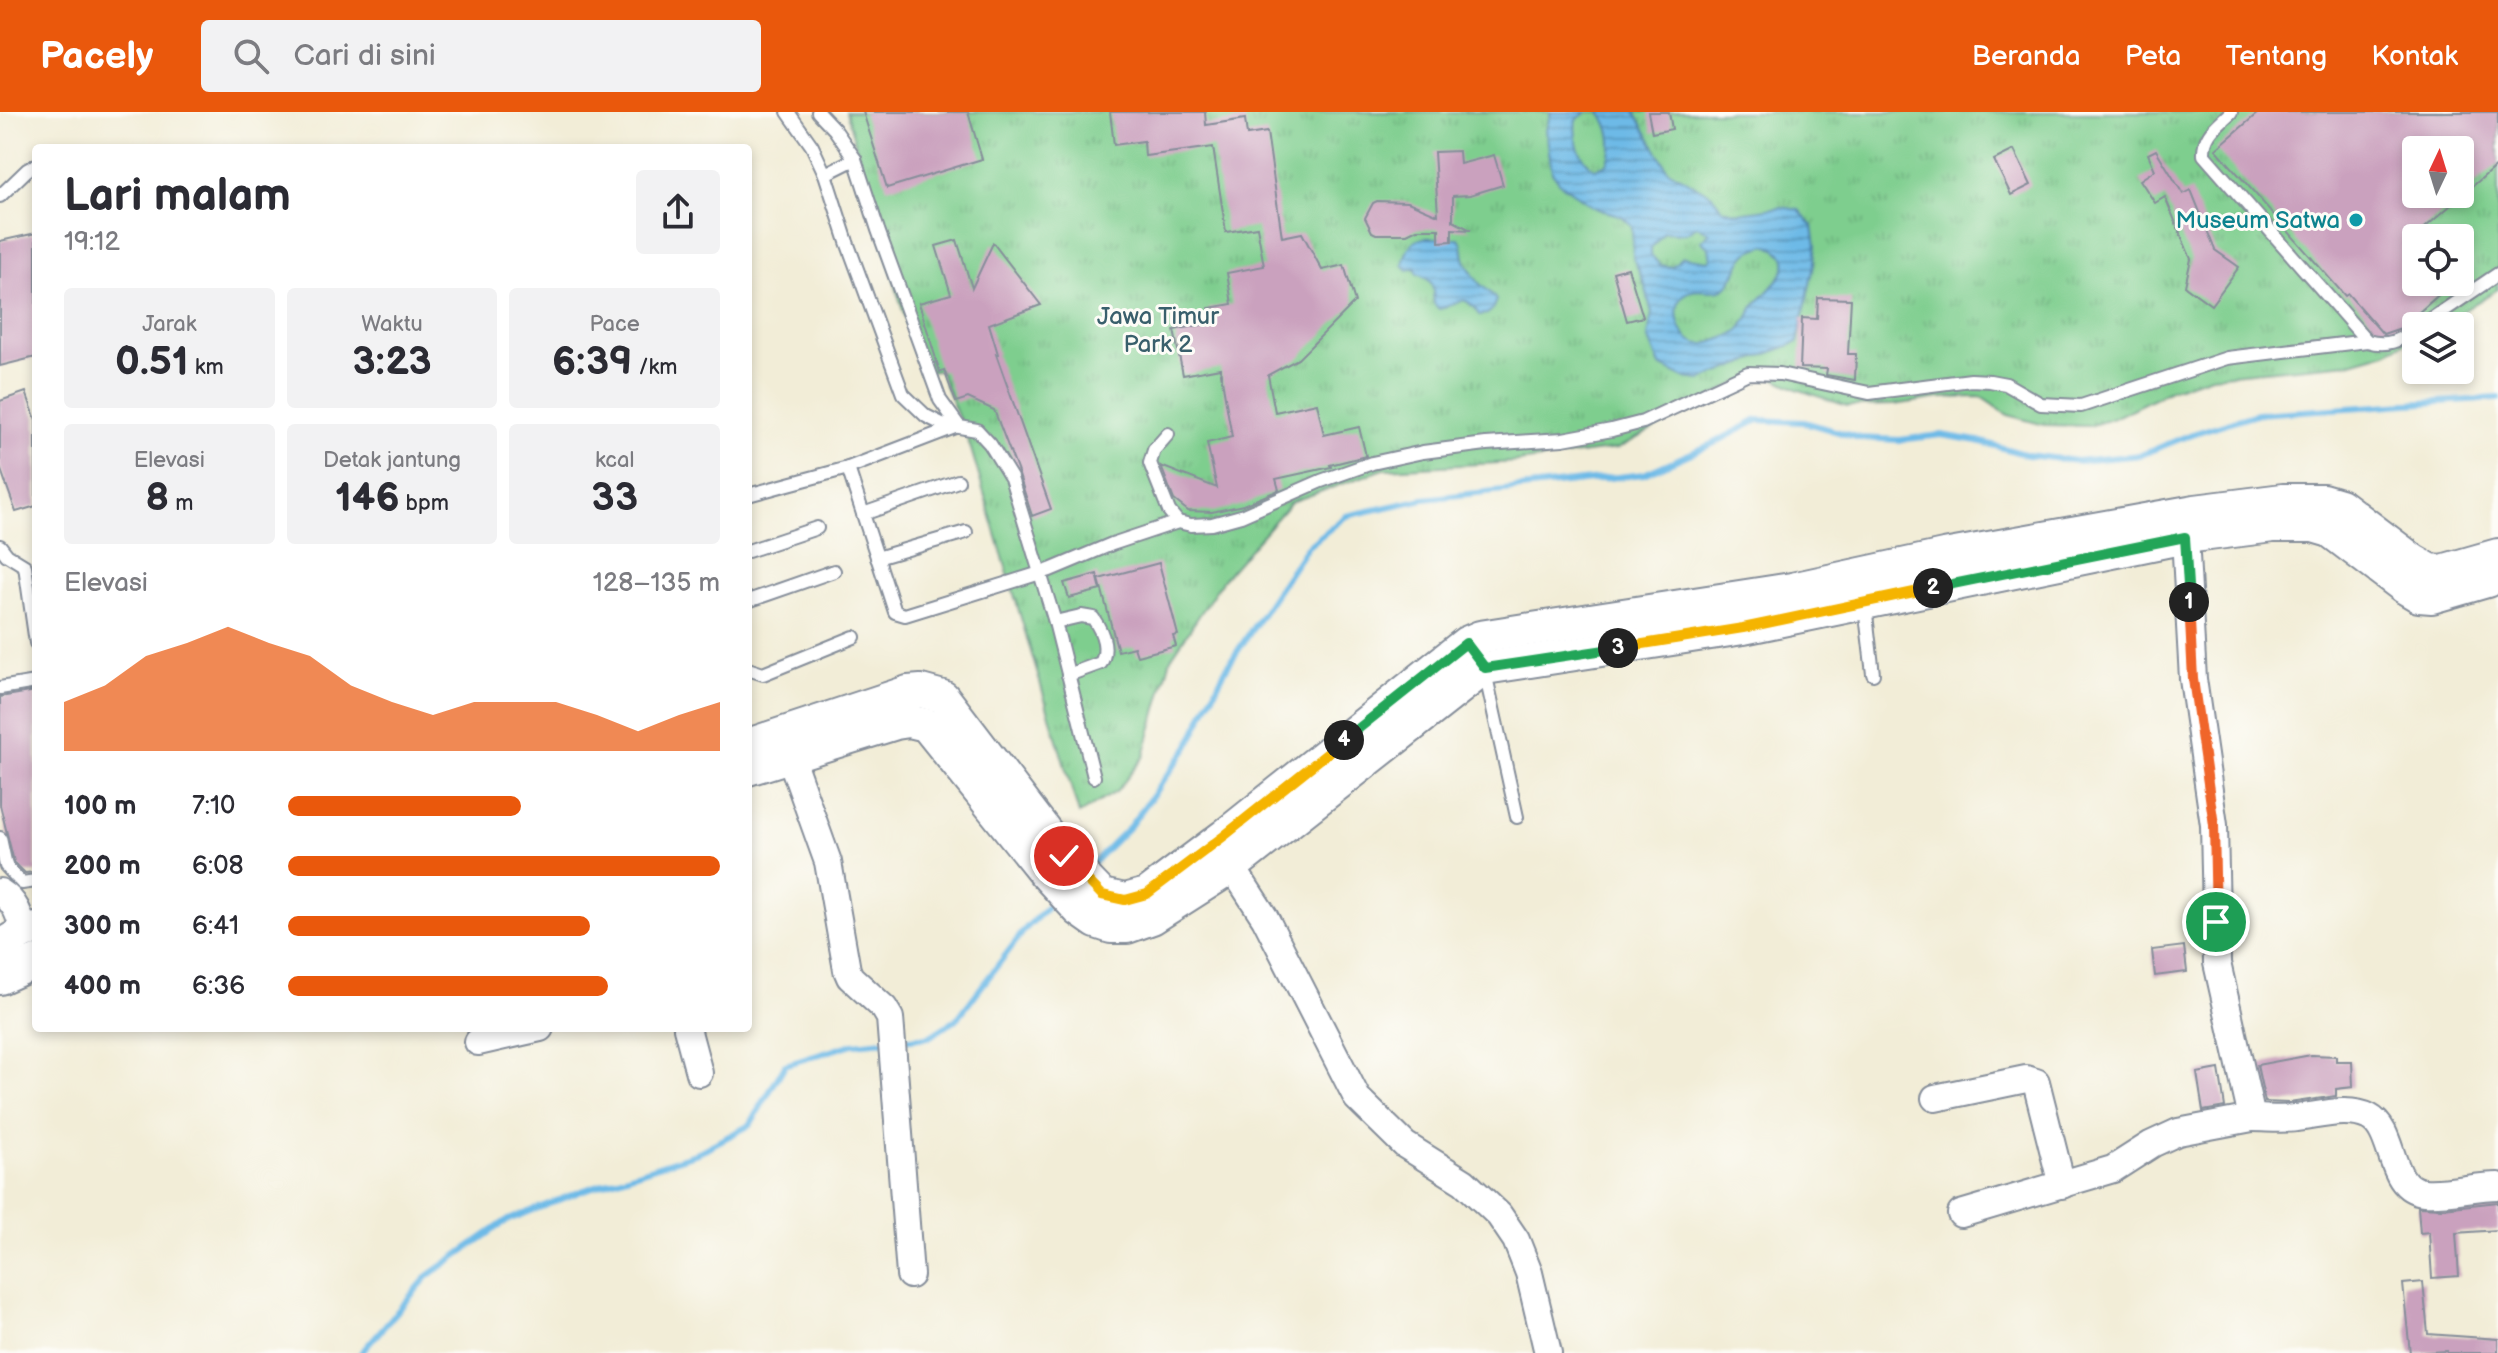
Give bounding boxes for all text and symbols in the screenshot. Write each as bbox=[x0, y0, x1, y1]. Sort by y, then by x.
search box bbox=[201, 20, 761, 92]
text: Pacely bbox=[40, 34, 153, 79]
icon: search bbox=[229, 34, 273, 78]
text: Cari di sini bbox=[293, 38, 436, 74]
text: Beranda bbox=[1972, 40, 2081, 73]
text: Peta bbox=[2125, 40, 2181, 73]
text: Tentang bbox=[2225, 40, 2327, 73]
text: Kontak bbox=[2371, 40, 2458, 73]
north arrow bbox=[2402, 136, 2474, 208]
map controls bbox=[2402, 136, 2474, 384]
text: Lari malam bbox=[64, 170, 291, 223]
button: share bbox=[636, 170, 720, 254]
place label: Museum Satwa bbox=[2176, 206, 2340, 235]
marker: Museum Satwa bbox=[2347, 211, 2365, 229]
button: locate bbox=[2402, 224, 2474, 296]
text: 19:12 bbox=[64, 227, 120, 258]
park label: Jawa Timur Park 2 bbox=[1097, 302, 1219, 359]
text: Jarak bbox=[142, 311, 196, 338]
text: Waktu bbox=[361, 311, 423, 338]
text: Pace bbox=[590, 311, 640, 338]
button: layers bbox=[2402, 312, 2474, 384]
text: 0.51 bbox=[115, 338, 189, 386]
text: 3:23 bbox=[352, 338, 432, 386]
text: 6:39 bbox=[552, 338, 633, 386]
text: km bbox=[189, 354, 224, 381]
text: /km bbox=[633, 354, 677, 381]
text: Elevasi bbox=[134, 447, 205, 474]
text: Detak jantung bbox=[323, 447, 461, 474]
text: kcal bbox=[595, 447, 634, 474]
text: 8 bbox=[145, 474, 169, 522]
text: 146 bbox=[335, 474, 400, 522]
text: 33 bbox=[591, 474, 638, 522]
text: m bbox=[169, 490, 193, 517]
text: bpm bbox=[400, 490, 449, 517]
text: Elevasi bbox=[64, 568, 148, 599]
text: 128–135 m bbox=[593, 568, 720, 599]
pin: 2 bbox=[1913, 568, 1953, 608]
text: 2 bbox=[1926, 574, 1940, 601]
pin: 1 bbox=[2169, 582, 2209, 622]
text: 1 bbox=[2184, 588, 2194, 615]
pin: 3 bbox=[1598, 628, 1638, 668]
text: 3 bbox=[1612, 634, 1624, 661]
pin: 4 bbox=[1324, 720, 1364, 760]
text: 4 bbox=[1338, 726, 1350, 753]
text: 100 m bbox=[64, 791, 137, 822]
text: 7:10 bbox=[192, 791, 235, 822]
pin bbox=[1030, 822, 1098, 890]
icon: check bbox=[1042, 834, 1086, 878]
text: 200 m bbox=[64, 851, 141, 882]
text: 6:08 bbox=[192, 851, 244, 882]
pin bbox=[2182, 888, 2250, 956]
icon: arrive bbox=[2194, 900, 2238, 944]
text: 300 m bbox=[64, 911, 141, 942]
text: 6:41 bbox=[192, 911, 239, 942]
text: 400 m bbox=[64, 971, 141, 1002]
text: 6:36 bbox=[192, 971, 245, 1002]

